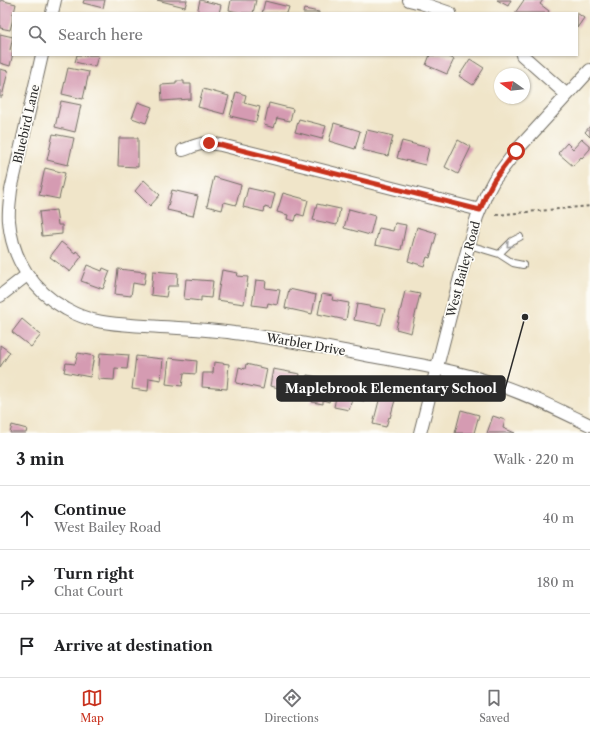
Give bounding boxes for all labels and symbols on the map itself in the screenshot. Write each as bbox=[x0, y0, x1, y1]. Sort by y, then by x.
north arrow bbox=[494, 68, 530, 104]
street label: Bluebird Lane bbox=[10, 83, 42, 165]
route end bbox=[200, 134, 218, 152]
route start bbox=[507, 142, 525, 160]
street label: West Bailey Road bbox=[443, 219, 483, 320]
one-way arrow bbox=[506, 240, 514, 247]
street label: Warbler Drive bbox=[264, 329, 347, 358]
callout: Maplebrook Elementary School bbox=[277, 376, 505, 401]
text: Maplebrook Elementary School bbox=[285, 380, 497, 396]

